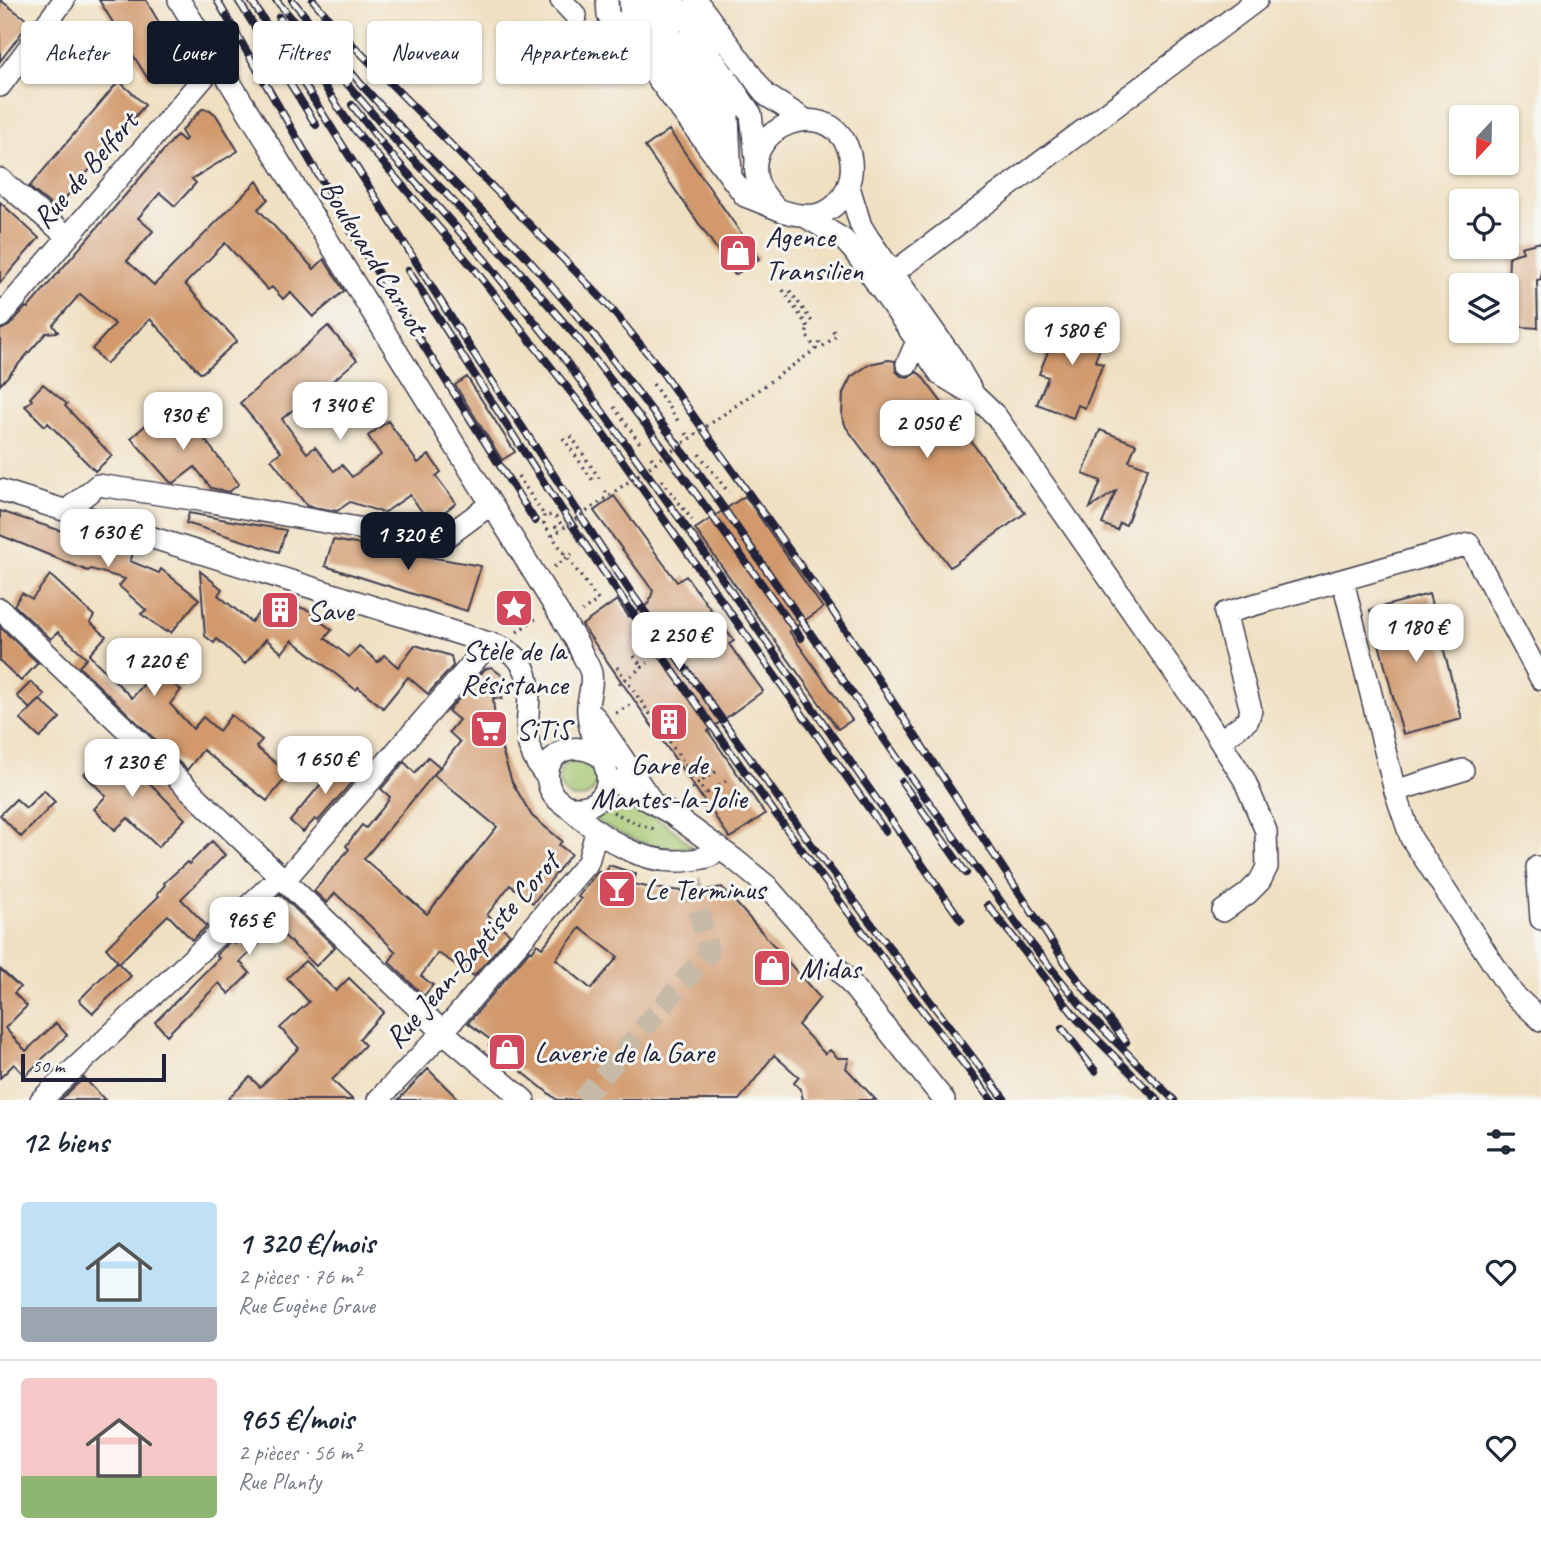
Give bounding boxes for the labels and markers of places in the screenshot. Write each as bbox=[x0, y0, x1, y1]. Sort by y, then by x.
place label: Agence Transilien bbox=[765, 217, 864, 289]
shop icon: Agence Transilien bbox=[717, 232, 759, 274]
pin: 1 580 € bbox=[1007, 308, 1137, 367]
pin: 1 340 € bbox=[275, 382, 405, 442]
pin: 930 € bbox=[134, 392, 232, 452]
pin: 2 050 € bbox=[862, 400, 992, 460]
pin: 1 630 € bbox=[43, 510, 173, 569]
pin: 1 320 € bbox=[343, 512, 473, 572]
place icon: Stèle de la Résistance bbox=[493, 587, 535, 629]
building icon: Save bbox=[259, 589, 301, 631]
place label: Save bbox=[307, 591, 356, 629]
pin: 1 180 € bbox=[1351, 604, 1481, 664]
pin: 2 250 € bbox=[614, 612, 744, 672]
place label: Stèle de la Résistance bbox=[460, 631, 570, 703]
pin: 1 220 € bbox=[89, 638, 219, 698]
building icon: Gare de Mantes-la-Jolie bbox=[648, 701, 690, 743]
supermarket icon: SiTiS bbox=[468, 708, 510, 750]
place label: SiTiS bbox=[516, 710, 575, 748]
pin: 1 650 € bbox=[260, 736, 390, 796]
pin: 1 230 € bbox=[67, 740, 197, 799]
place label: Gare de Mantes-la-Jolie bbox=[591, 745, 749, 817]
bar icon: Le Terminus bbox=[596, 868, 638, 910]
place label: Le Terminus bbox=[644, 870, 768, 908]
pin: 965 € bbox=[200, 898, 298, 957]
shop icon: Midas bbox=[751, 947, 793, 989]
place label: Midas bbox=[799, 949, 863, 987]
shop icon: Laverie de la Gare bbox=[486, 1031, 528, 1073]
place label: Laverie de la Gare bbox=[534, 1033, 716, 1071]

